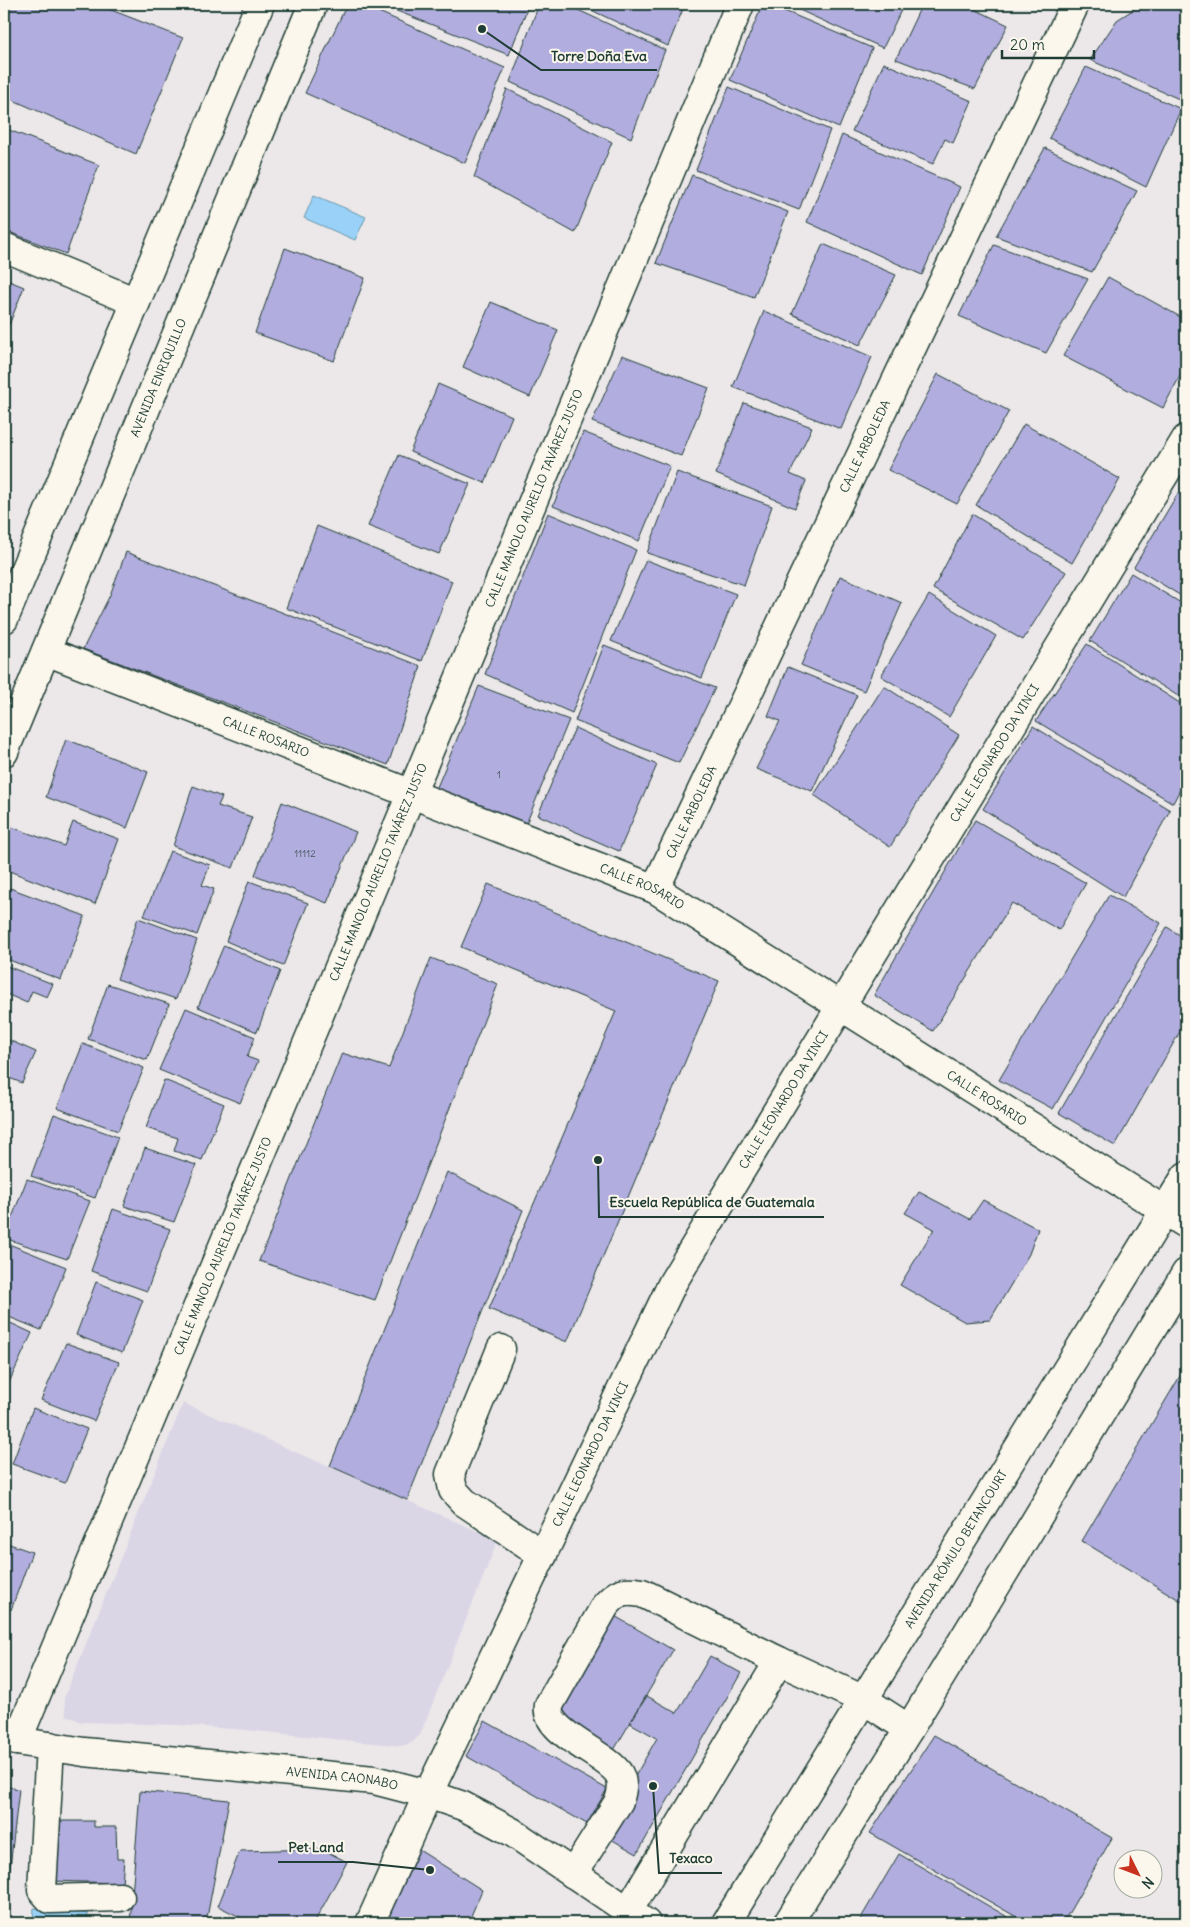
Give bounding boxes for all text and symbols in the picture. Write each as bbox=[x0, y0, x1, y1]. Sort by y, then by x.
scale bar bbox=[1002, 28, 1095, 60]
text: 20 m bbox=[1010, 35, 1045, 54]
callout: Torre Doña Eva bbox=[541, 41, 657, 70]
text: Torre Doña Eva bbox=[551, 47, 647, 65]
street label: AVENIDA ENRIQUILLO bbox=[127, 316, 189, 439]
street label: CALLE MANOLO AURELIO TAVÁREZ JUSTO bbox=[482, 387, 586, 610]
street label: CALLE ARBOLEDA bbox=[836, 397, 893, 495]
street label: CALLE LEONARDO DA VINCI bbox=[947, 681, 1042, 825]
street label: CALLE ROSARIO bbox=[220, 713, 312, 760]
street label: CALLE MANOLO AURELIO TAVÁREZ JUSTO bbox=[326, 761, 430, 983]
street label: CALLE ARBOLEDA bbox=[663, 763, 720, 861]
house number: 1 bbox=[497, 768, 501, 781]
house number: 11112 bbox=[294, 847, 316, 860]
street label: CALLE ROSARIO bbox=[598, 860, 687, 913]
street label: CALLE LEONARDO DA VINCI bbox=[736, 1028, 831, 1172]
street label: CALLE ROSARIO bbox=[944, 1067, 1030, 1129]
street label: CALLE MANOLO AURELIO TAVÁREZ JUSTO bbox=[170, 1135, 275, 1357]
callout: Escuela República de Guatemala bbox=[599, 1188, 824, 1217]
text: Escuela República de Guatemala bbox=[609, 1193, 815, 1211]
street label: CALLE LEONARDO DA VINCI bbox=[549, 1379, 631, 1529]
street label: AVENIDA RÓMULO BETANCOURT bbox=[901, 1467, 1010, 1631]
street label: AVENIDA CAONABO bbox=[286, 1764, 400, 1793]
callout: Pet Land bbox=[278, 1833, 353, 1862]
text: Pet Land bbox=[288, 1838, 344, 1856]
callout: Texaco bbox=[659, 1844, 722, 1873]
text: Texaco bbox=[669, 1849, 713, 1867]
north arrow bbox=[1112, 1850, 1162, 1900]
text: N bbox=[1138, 1873, 1158, 1892]

